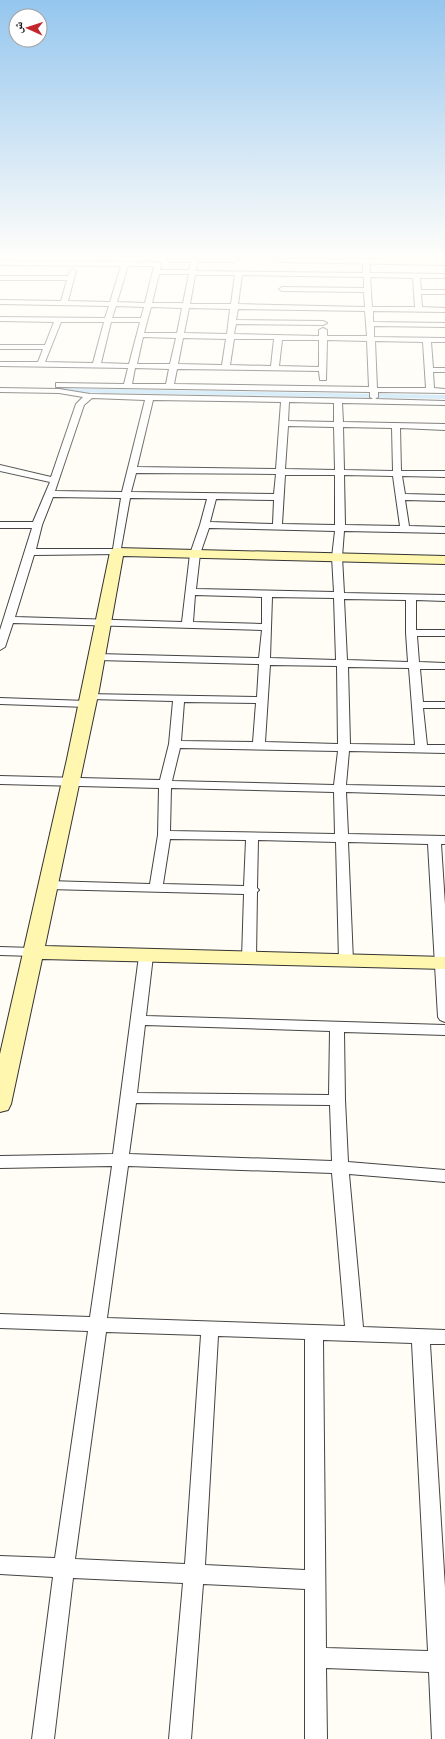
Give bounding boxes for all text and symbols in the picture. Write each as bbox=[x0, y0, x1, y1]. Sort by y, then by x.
north arrow bbox=[8, 8, 48, 48]
text: ش bbox=[11, 21, 26, 34]

